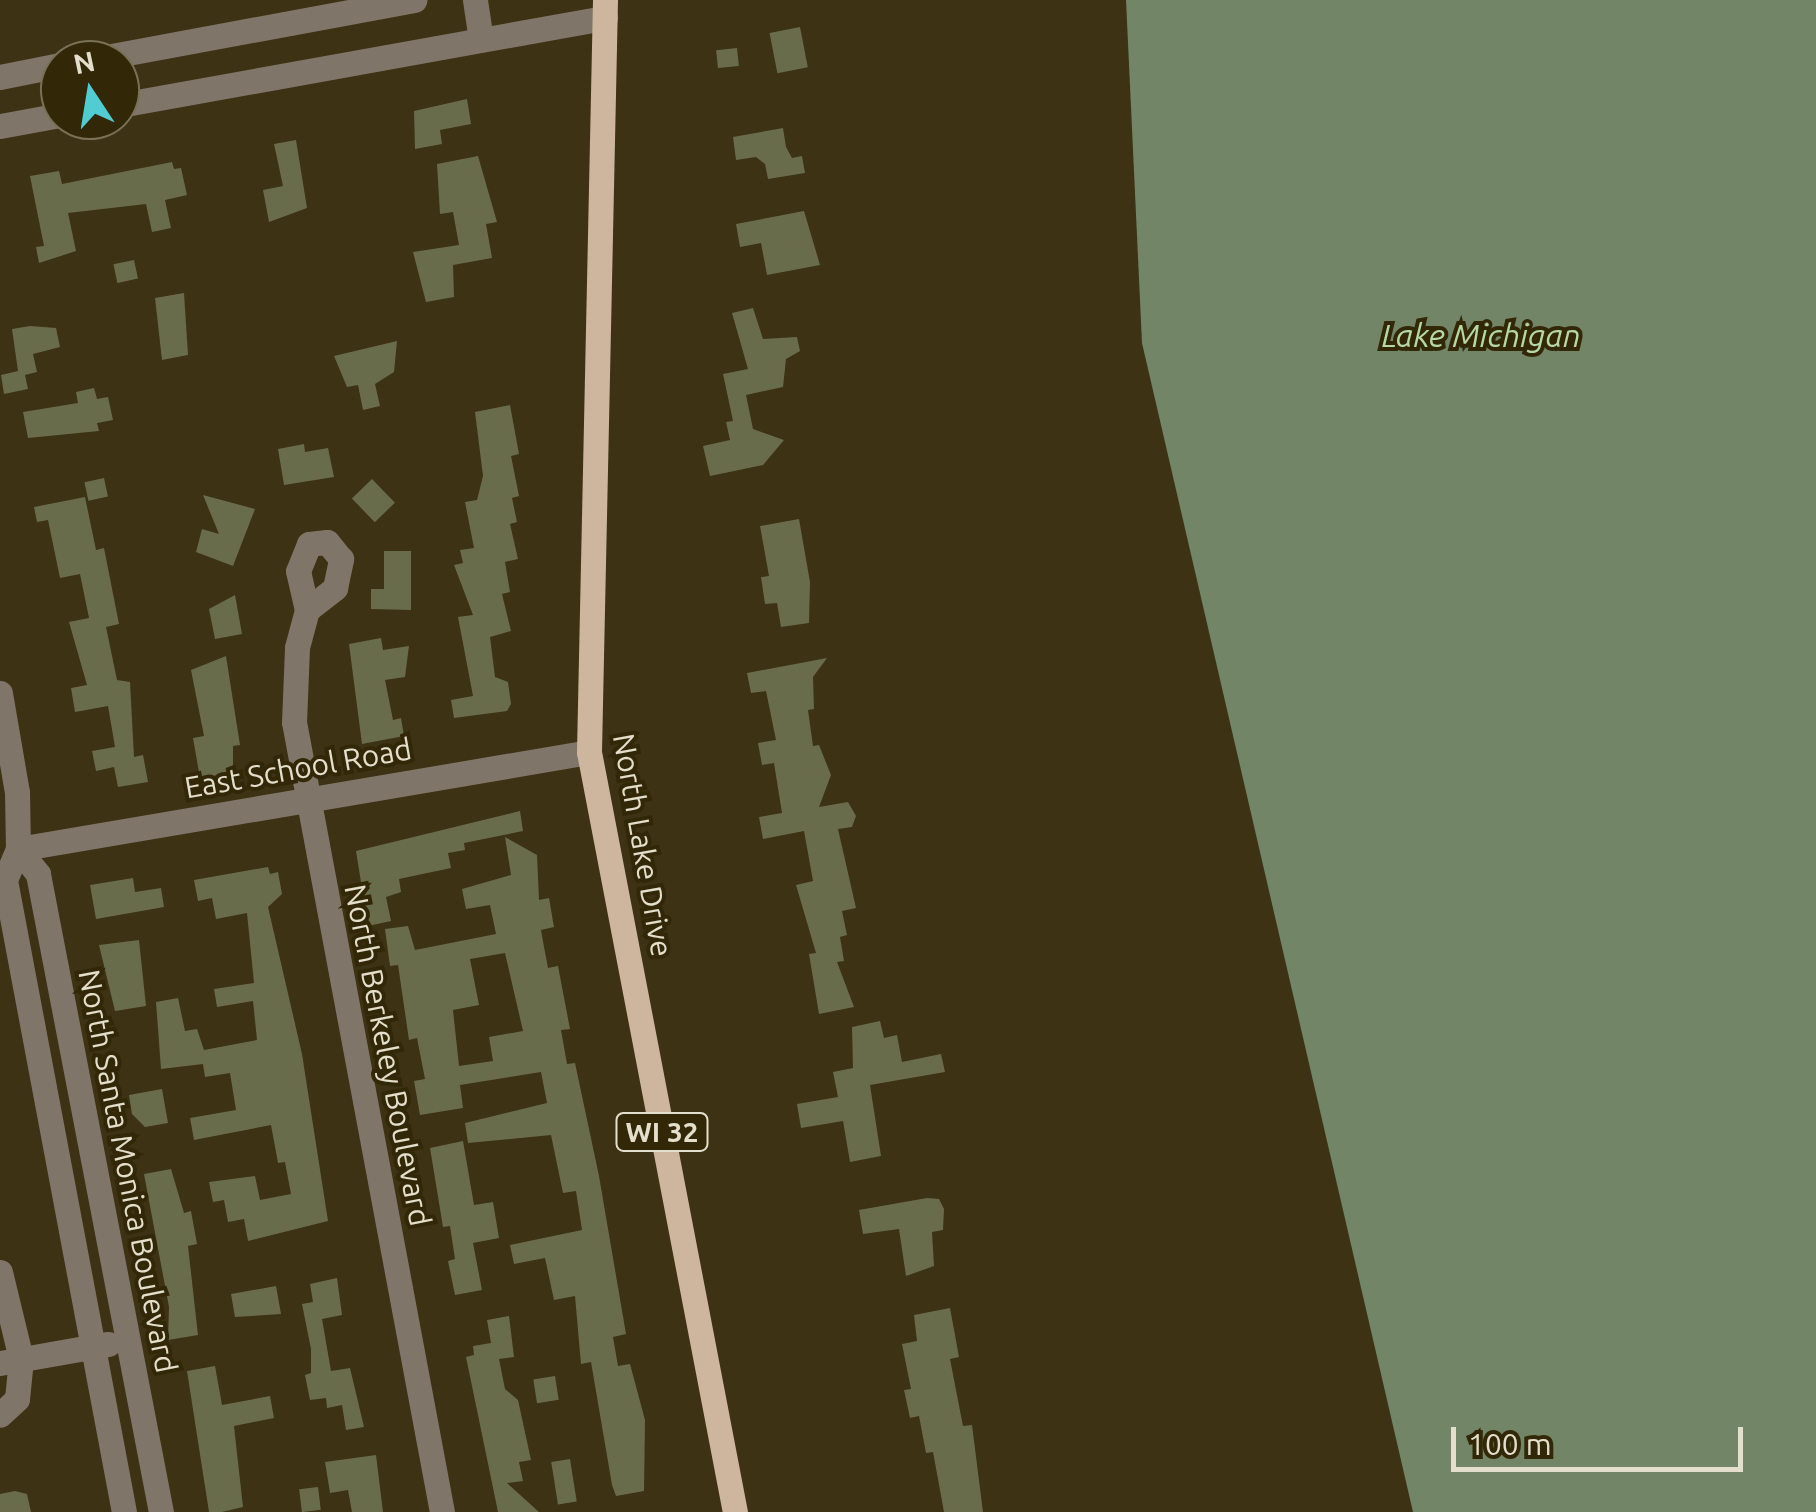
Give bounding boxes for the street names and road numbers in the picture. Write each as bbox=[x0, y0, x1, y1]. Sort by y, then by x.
street label: East School Road bbox=[182, 730, 414, 806]
street label: North Lake Drive bbox=[606, 731, 680, 959]
street label: North Berkeley Boulevard bbox=[337, 881, 439, 1229]
street label: North Santa Monica Boulevard bbox=[71, 966, 185, 1376]
road number: WI 32 bbox=[614, 1109, 710, 1155]

